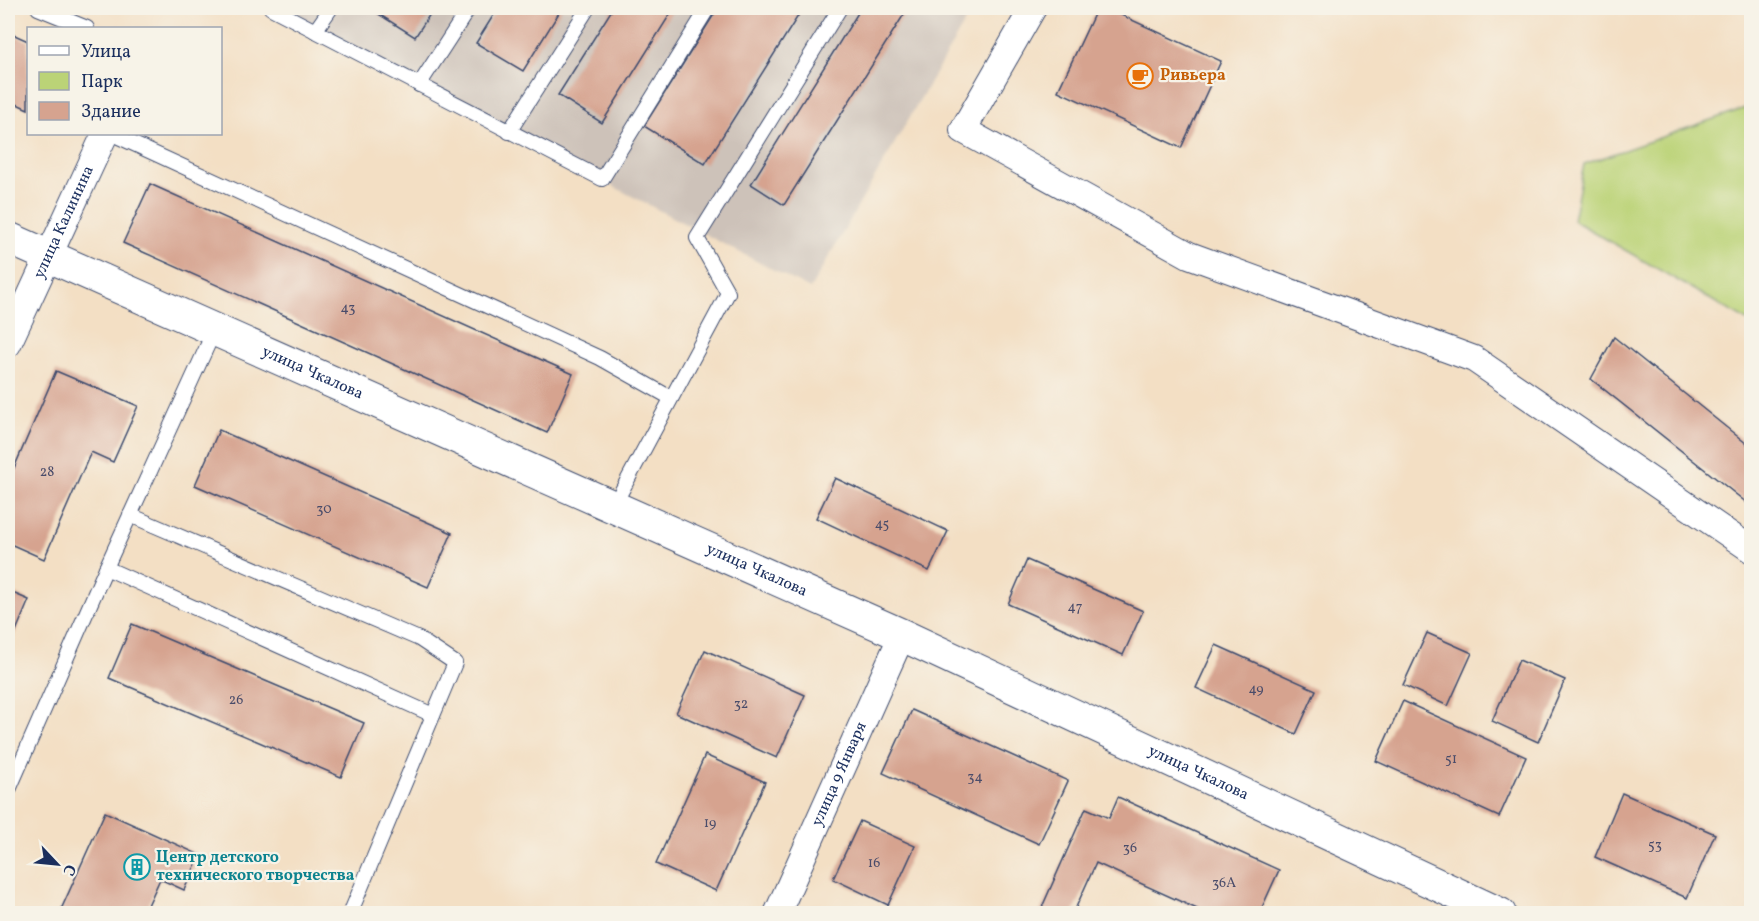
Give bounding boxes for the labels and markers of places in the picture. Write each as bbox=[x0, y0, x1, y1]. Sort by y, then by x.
cafe icon: Ривьера bbox=[1125, 61, 1155, 91]
place label: Ривьера bbox=[1160, 65, 1226, 87]
place label: Центр детского технического творчества bbox=[156, 847, 355, 887]
building icon: Центр детского технического творчества bbox=[122, 852, 152, 882]

